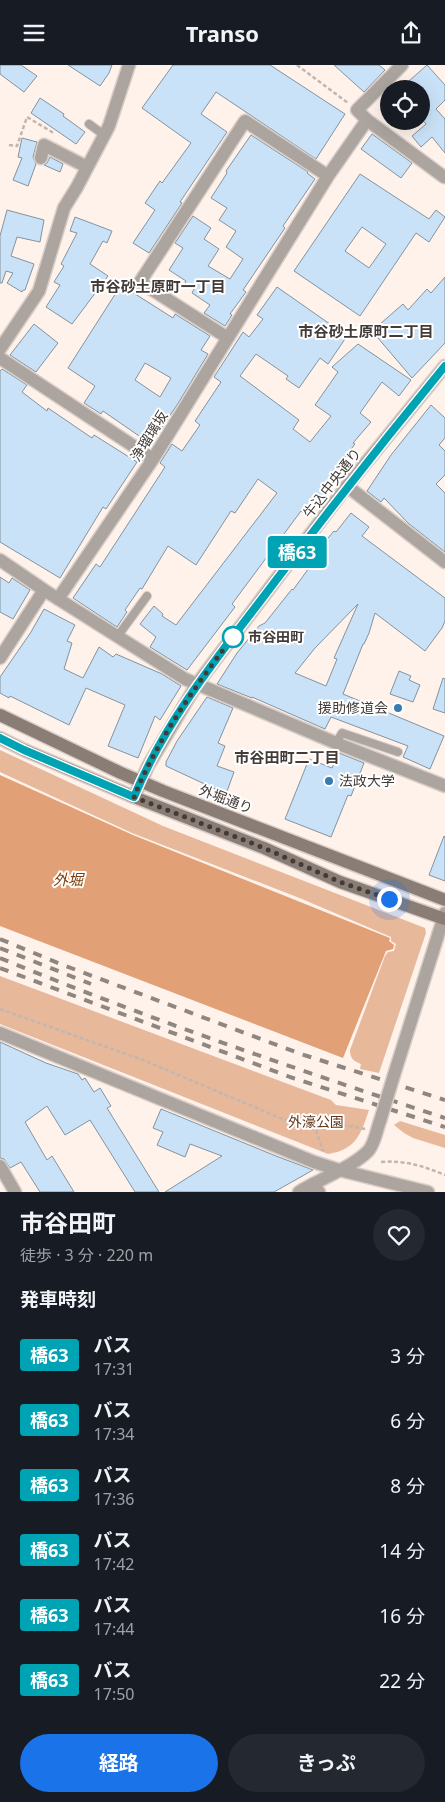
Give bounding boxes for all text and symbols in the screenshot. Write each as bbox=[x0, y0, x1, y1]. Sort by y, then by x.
text: Transo bbox=[186, 18, 259, 48]
icon: menu bbox=[20, 19, 48, 47]
icon: share bbox=[397, 19, 425, 47]
map controls bbox=[380, 80, 430, 130]
button: locate bbox=[380, 80, 430, 130]
district label: 市谷砂土原町一丁目 bbox=[90, 276, 226, 296]
district label: 市谷砂土原町二丁目 bbox=[298, 321, 434, 341]
street label: 浄瑠璃坂 bbox=[126, 407, 171, 465]
street label: 牛込中央通り bbox=[298, 444, 365, 522]
line badge: 橋63 bbox=[268, 536, 326, 568]
text: 橋63 bbox=[278, 540, 316, 564]
marker: 市谷田町 bbox=[222, 626, 244, 648]
place label: 市谷田町 bbox=[248, 627, 304, 646]
place label: 援助修道会 bbox=[318, 698, 388, 717]
marker: 援助修道会 bbox=[392, 702, 404, 714]
district label: 市谷田町二丁目 bbox=[234, 747, 340, 767]
place label: 法政大学 bbox=[339, 771, 395, 790]
marker: 法政大学 bbox=[323, 775, 335, 787]
street label: 外堀通り bbox=[197, 780, 256, 817]
water label: 外堀 bbox=[53, 869, 85, 889]
your location bbox=[377, 887, 402, 912]
park label: 外濠公園 bbox=[288, 1112, 344, 1131]
text: 市谷田町 bbox=[20, 1206, 116, 1239]
button: heart bbox=[373, 1209, 425, 1261]
text: 徒歩 · 3 分 · 220 m bbox=[20, 1244, 153, 1266]
text: 発車時刻 bbox=[20, 1286, 96, 1312]
text: バス bbox=[94, 1332, 132, 1358]
text: 橋63 bbox=[30, 1343, 69, 1367]
text: 3 分 bbox=[390, 1343, 425, 1369]
text: 17:31 bbox=[94, 1358, 135, 1380]
text: バス bbox=[94, 1397, 132, 1423]
text: 橋63 bbox=[30, 1408, 69, 1432]
text: 6 分 bbox=[390, 1408, 425, 1434]
text: 17:34 bbox=[94, 1423, 135, 1445]
text: バス bbox=[94, 1462, 132, 1488]
text: 橋63 bbox=[30, 1473, 69, 1497]
text: 8 分 bbox=[390, 1473, 425, 1499]
text: 17:36 bbox=[94, 1488, 135, 1510]
text: バス bbox=[94, 1527, 132, 1553]
text: 橋63 bbox=[30, 1538, 69, 1562]
text: 14 分 bbox=[379, 1538, 425, 1564]
text: 17:42 bbox=[94, 1553, 135, 1575]
text: バス bbox=[94, 1592, 132, 1618]
text: 橋63 bbox=[30, 1603, 69, 1627]
text: 16 分 bbox=[379, 1603, 425, 1629]
text: 17:44 bbox=[94, 1618, 135, 1640]
text: バス bbox=[94, 1657, 132, 1683]
text: 橋63 bbox=[30, 1668, 69, 1692]
text: 22 分 bbox=[379, 1668, 425, 1694]
text: 17:50 bbox=[94, 1683, 135, 1705]
button: 経路 bbox=[20, 1734, 218, 1792]
button: きっぷ bbox=[228, 1734, 425, 1792]

